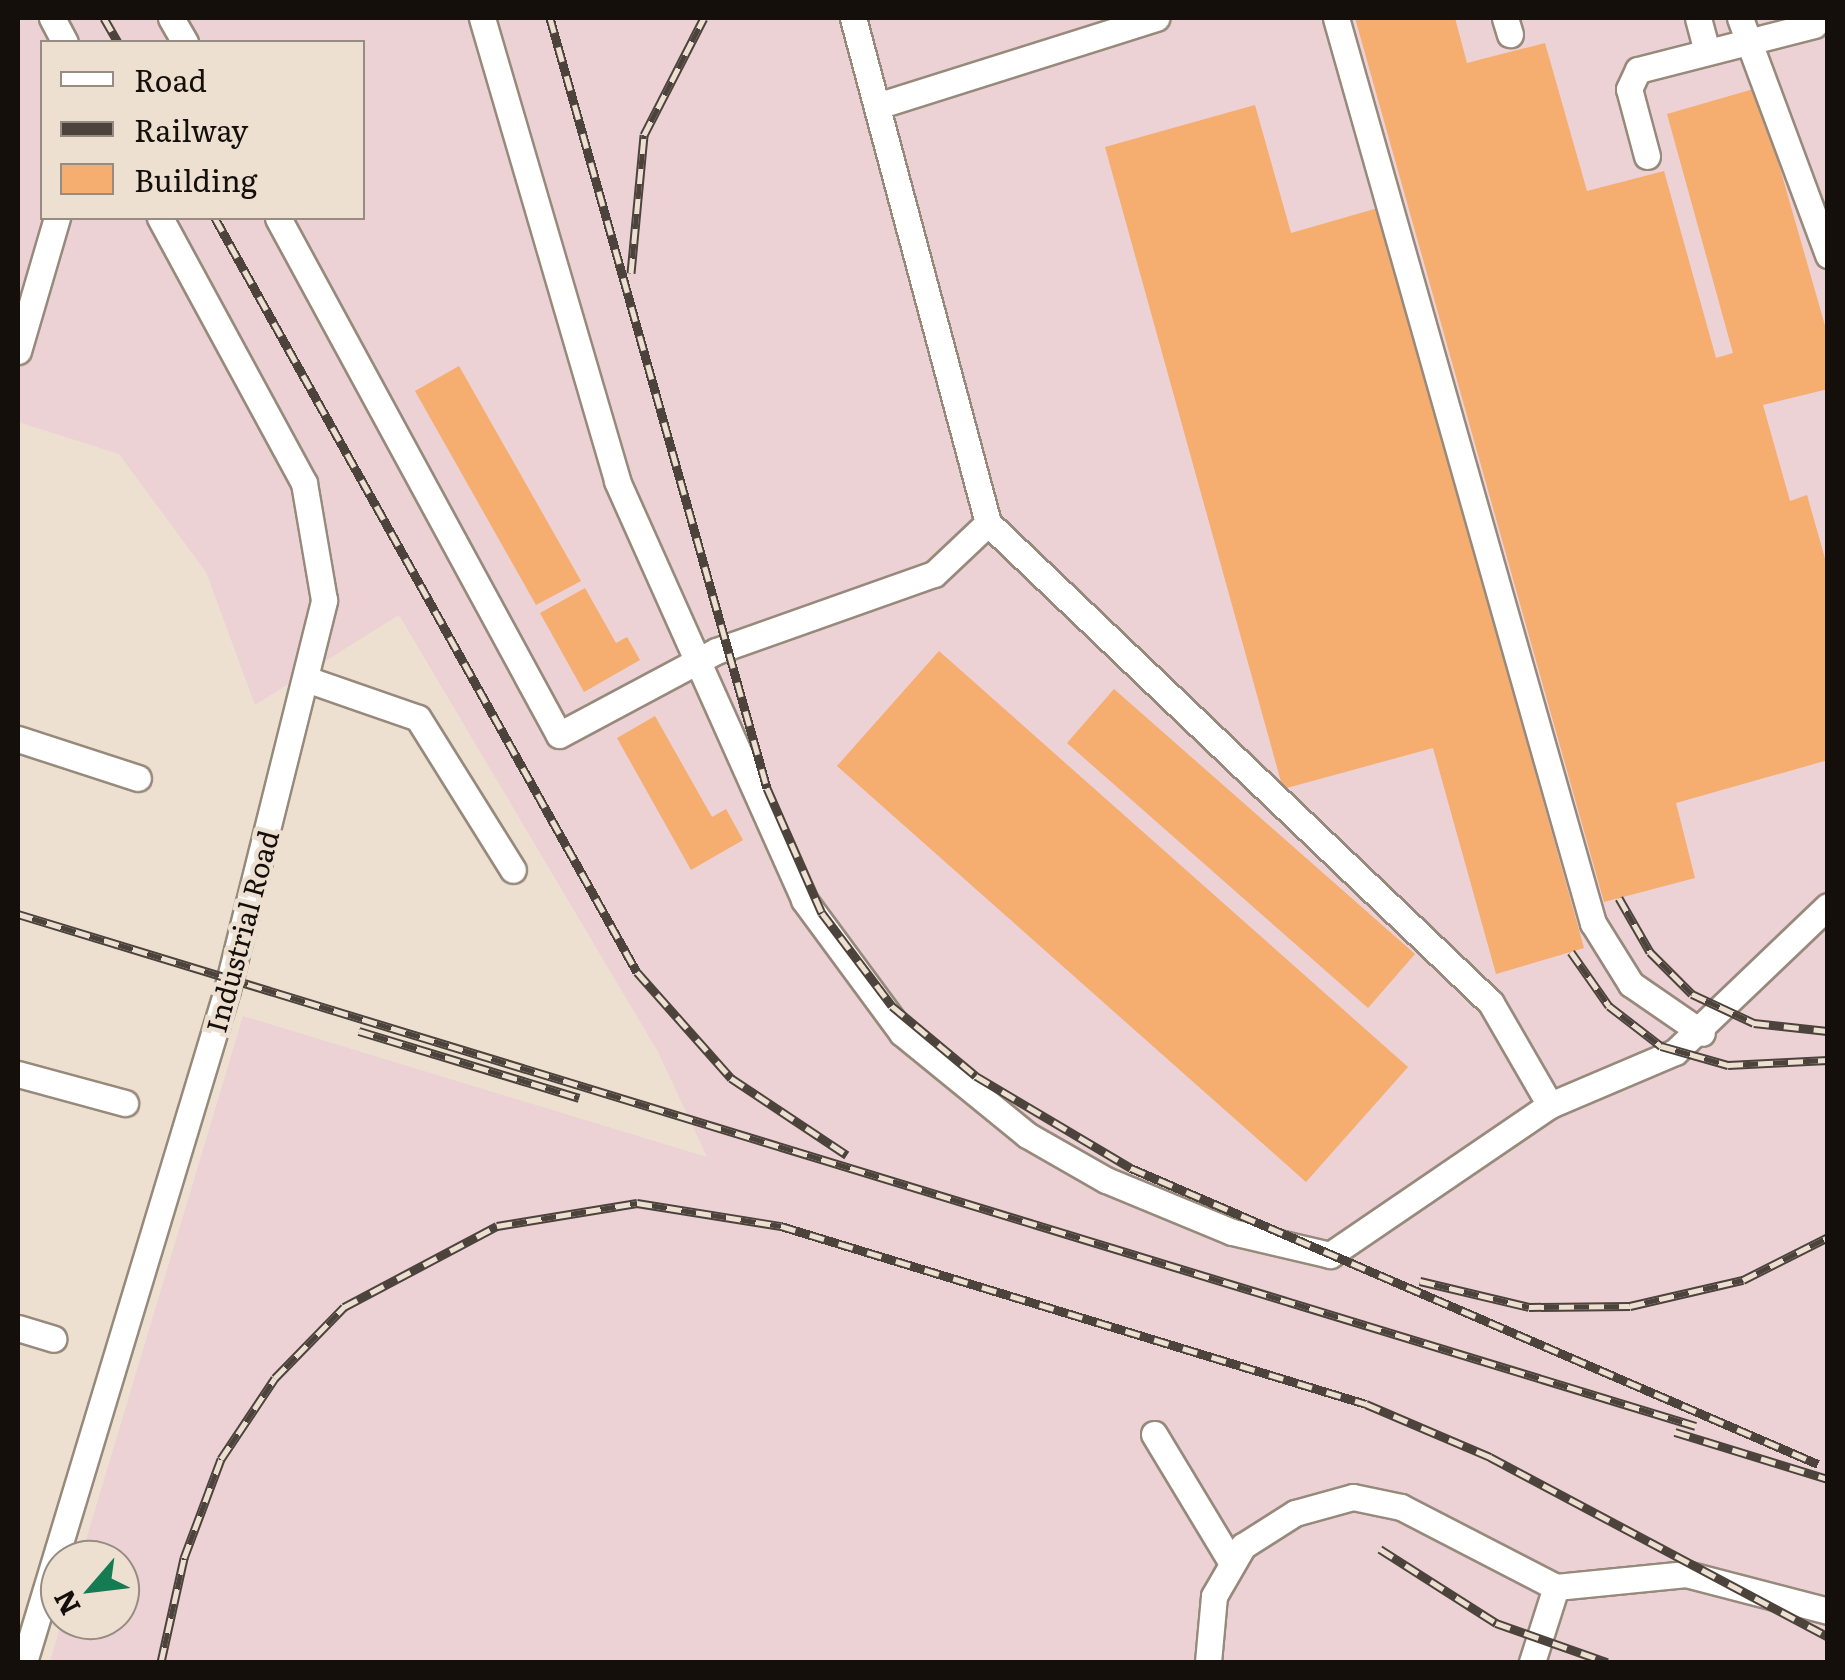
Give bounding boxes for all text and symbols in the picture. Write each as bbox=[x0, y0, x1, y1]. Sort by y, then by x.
legend bbox=[40, 40, 365, 220]
text: Road bbox=[134, 57, 207, 101]
text: Railway bbox=[134, 107, 248, 151]
text: Building bbox=[134, 157, 258, 201]
street label: Industrial Road bbox=[198, 826, 284, 1036]
north arrow bbox=[40, 1540, 140, 1640]
text: N bbox=[41, 1583, 89, 1623]

